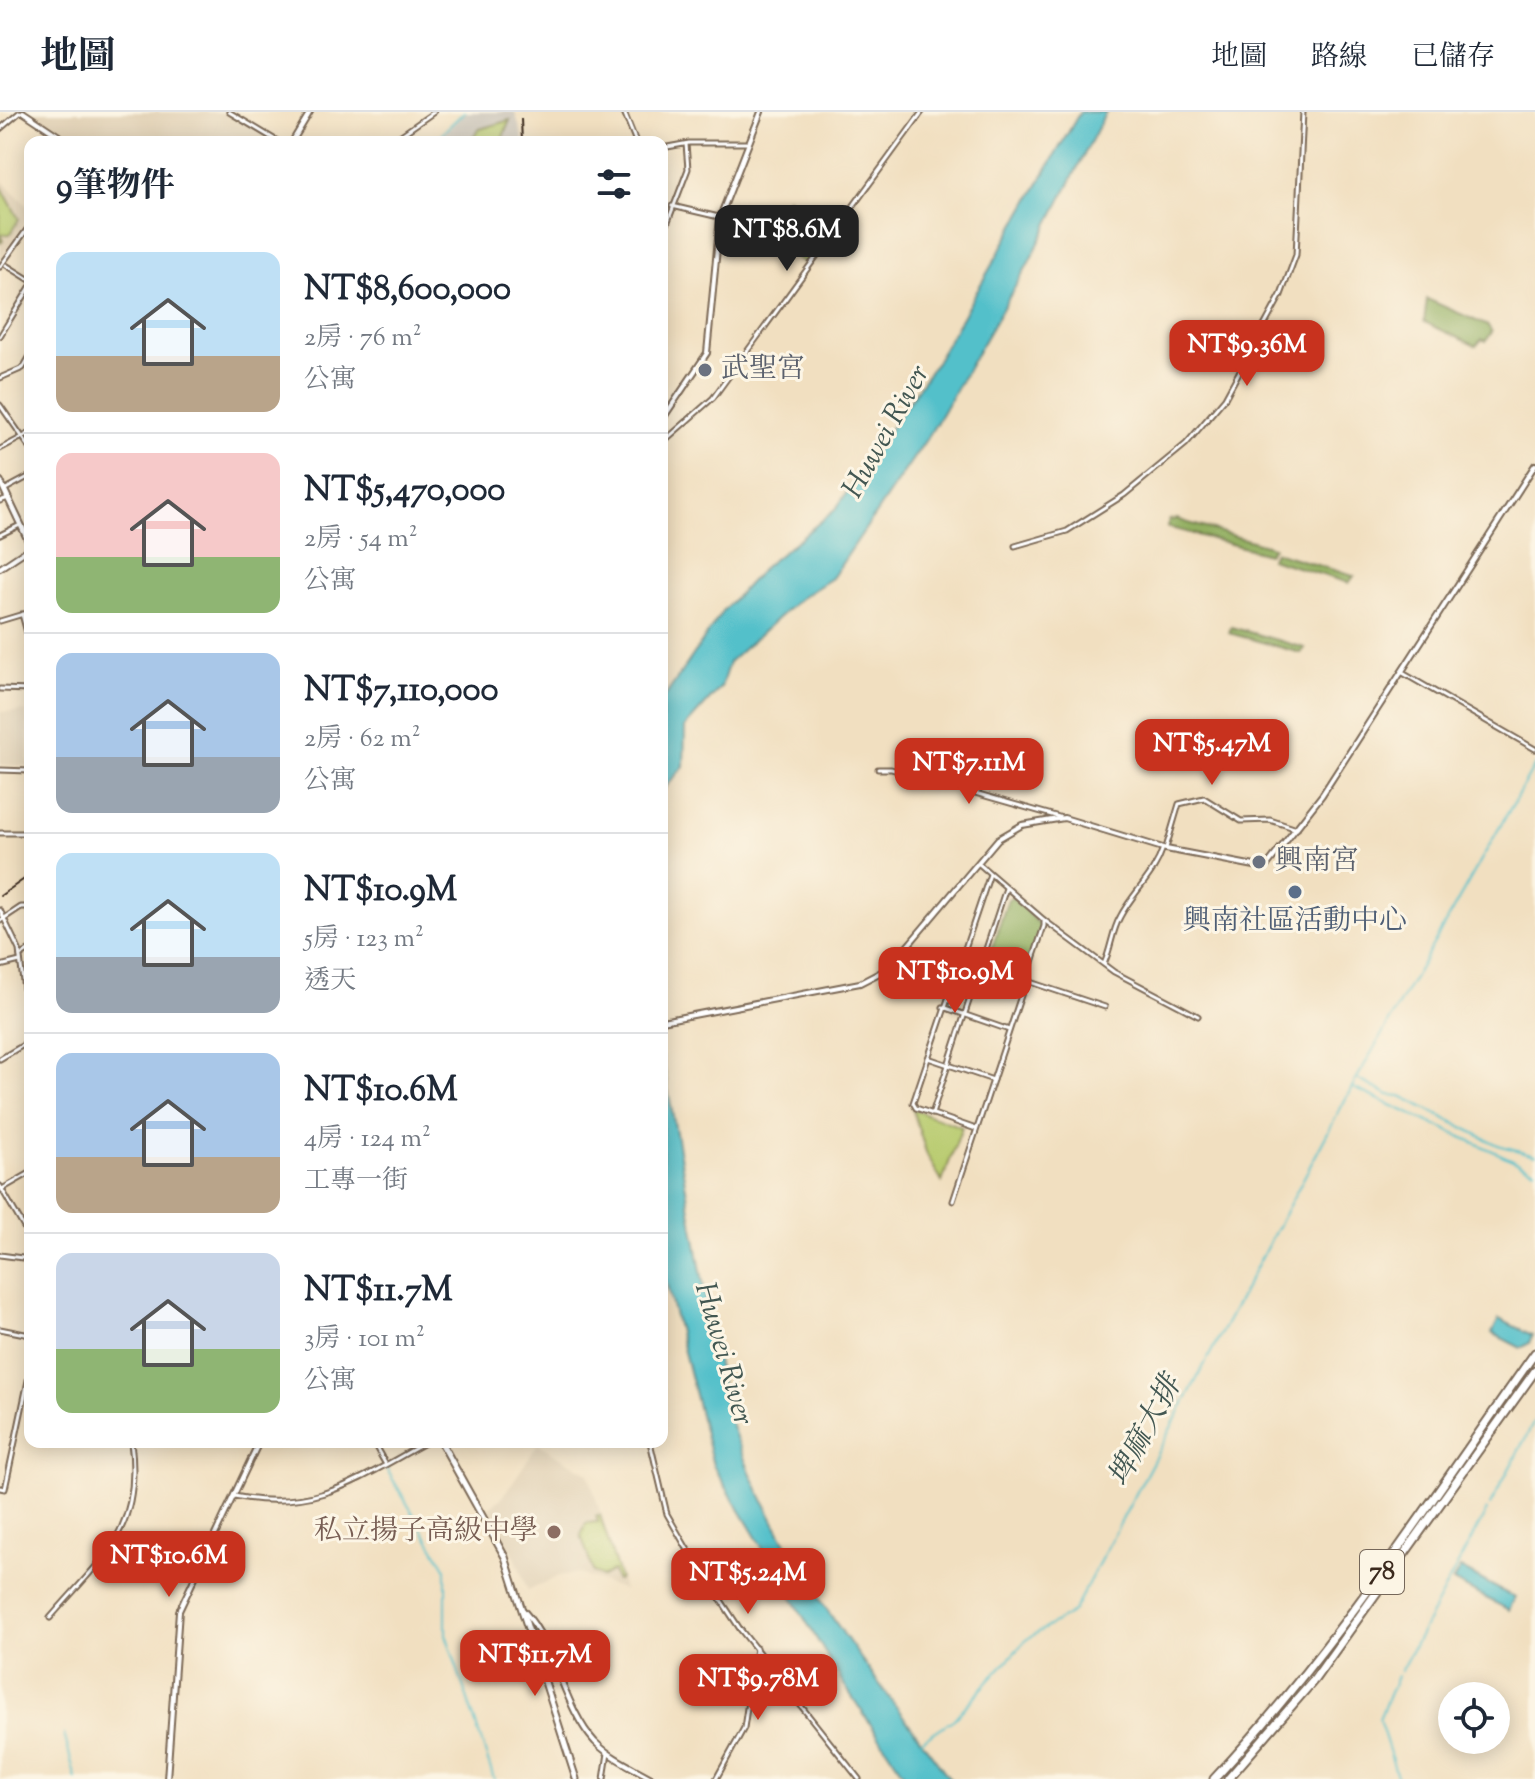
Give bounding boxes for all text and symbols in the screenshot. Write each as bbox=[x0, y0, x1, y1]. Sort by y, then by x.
text: 地圖 bbox=[40, 32, 116, 86]
text: 地圖 bbox=[1211, 38, 1267, 78]
text: 路線 bbox=[1311, 38, 1367, 78]
text: 已儲存 bbox=[1411, 38, 1495, 78]
icon: filters bbox=[592, 162, 636, 206]
text: 9筆物件 bbox=[56, 163, 175, 212]
pin: NT$8.6M bbox=[713, 205, 861, 273]
text: NT$8.6M bbox=[733, 212, 841, 249]
text: NT$8,600,000 bbox=[304, 266, 511, 315]
icon: home bbox=[120, 284, 216, 380]
text: 2房 · 76 m² bbox=[304, 320, 422, 357]
pin: NT$9.36M bbox=[1164, 320, 1330, 388]
text: NT$9.36M bbox=[1187, 327, 1307, 364]
place label: 武聖宮 bbox=[721, 350, 805, 390]
water label: Huwei River bbox=[833, 357, 942, 507]
marker: 武聖宮 bbox=[696, 361, 714, 379]
text: 公寓 bbox=[304, 362, 356, 399]
text: NT$5,470,000 bbox=[304, 467, 505, 516]
icon: home bbox=[120, 485, 216, 581]
text: 2房 · 54 m² bbox=[304, 521, 418, 558]
text: 公寓 bbox=[304, 563, 356, 600]
text: NT$7,110,000 bbox=[304, 667, 498, 716]
icon: home bbox=[120, 685, 216, 781]
pin: NT$5.47M bbox=[1129, 719, 1295, 787]
text: 2房 · 62 m² bbox=[304, 721, 420, 758]
text: NT$5.47M bbox=[1153, 726, 1271, 763]
pin: NT$7.11M bbox=[886, 738, 1052, 806]
text: NT$7.11M bbox=[913, 745, 1025, 782]
text: 公寓 bbox=[304, 763, 356, 800]
place label: 興南宮 bbox=[1275, 842, 1359, 882]
marker: 興南宮 bbox=[1250, 853, 1268, 871]
text: NT$10.9M bbox=[304, 867, 457, 916]
marker: 興南社區活動中心 bbox=[1286, 883, 1304, 901]
icon: home bbox=[120, 885, 216, 981]
place label: 興南社區活動中心 bbox=[1183, 902, 1407, 942]
text: 5房 · 123 m² bbox=[304, 921, 424, 958]
pin: NT$10.9M bbox=[872, 947, 1038, 1015]
text: NT$10.9M bbox=[896, 954, 1014, 991]
text: 透天 bbox=[304, 963, 356, 1000]
text: NT$10.6M bbox=[304, 1067, 457, 1116]
icon: home bbox=[120, 1085, 216, 1181]
text: 4房 · 124 m² bbox=[304, 1121, 431, 1158]
text: 工專一街 bbox=[304, 1163, 408, 1200]
text: NT$11.7M bbox=[304, 1267, 453, 1316]
water label: Huwei River bbox=[682, 1277, 764, 1431]
icon: home bbox=[120, 1285, 216, 1381]
text: 3房 · 101 m² bbox=[304, 1321, 425, 1358]
text: 公寓 bbox=[304, 1363, 356, 1400]
water label: 埤麻大排 bbox=[1099, 1365, 1195, 1495]
place label: 私立揚子高級中學 bbox=[314, 1512, 538, 1552]
marker: 私立揚子高級中學 bbox=[545, 1523, 563, 1541]
pin: NT$10.6M bbox=[86, 1531, 252, 1599]
text: NT$10.6M bbox=[110, 1538, 228, 1575]
pin: NT$5.24M bbox=[665, 1548, 831, 1616]
road number: 78 bbox=[1360, 1550, 1404, 1594]
text: NT$5.24M bbox=[689, 1555, 807, 1592]
pin: NT$11.7M bbox=[452, 1630, 618, 1698]
text: NT$11.7M bbox=[478, 1637, 592, 1674]
pin: NT$9.78M bbox=[675, 1654, 841, 1722]
text: NT$9.78M bbox=[697, 1661, 819, 1698]
map controls bbox=[1438, 1682, 1510, 1754]
button: locate bbox=[1438, 1682, 1510, 1754]

